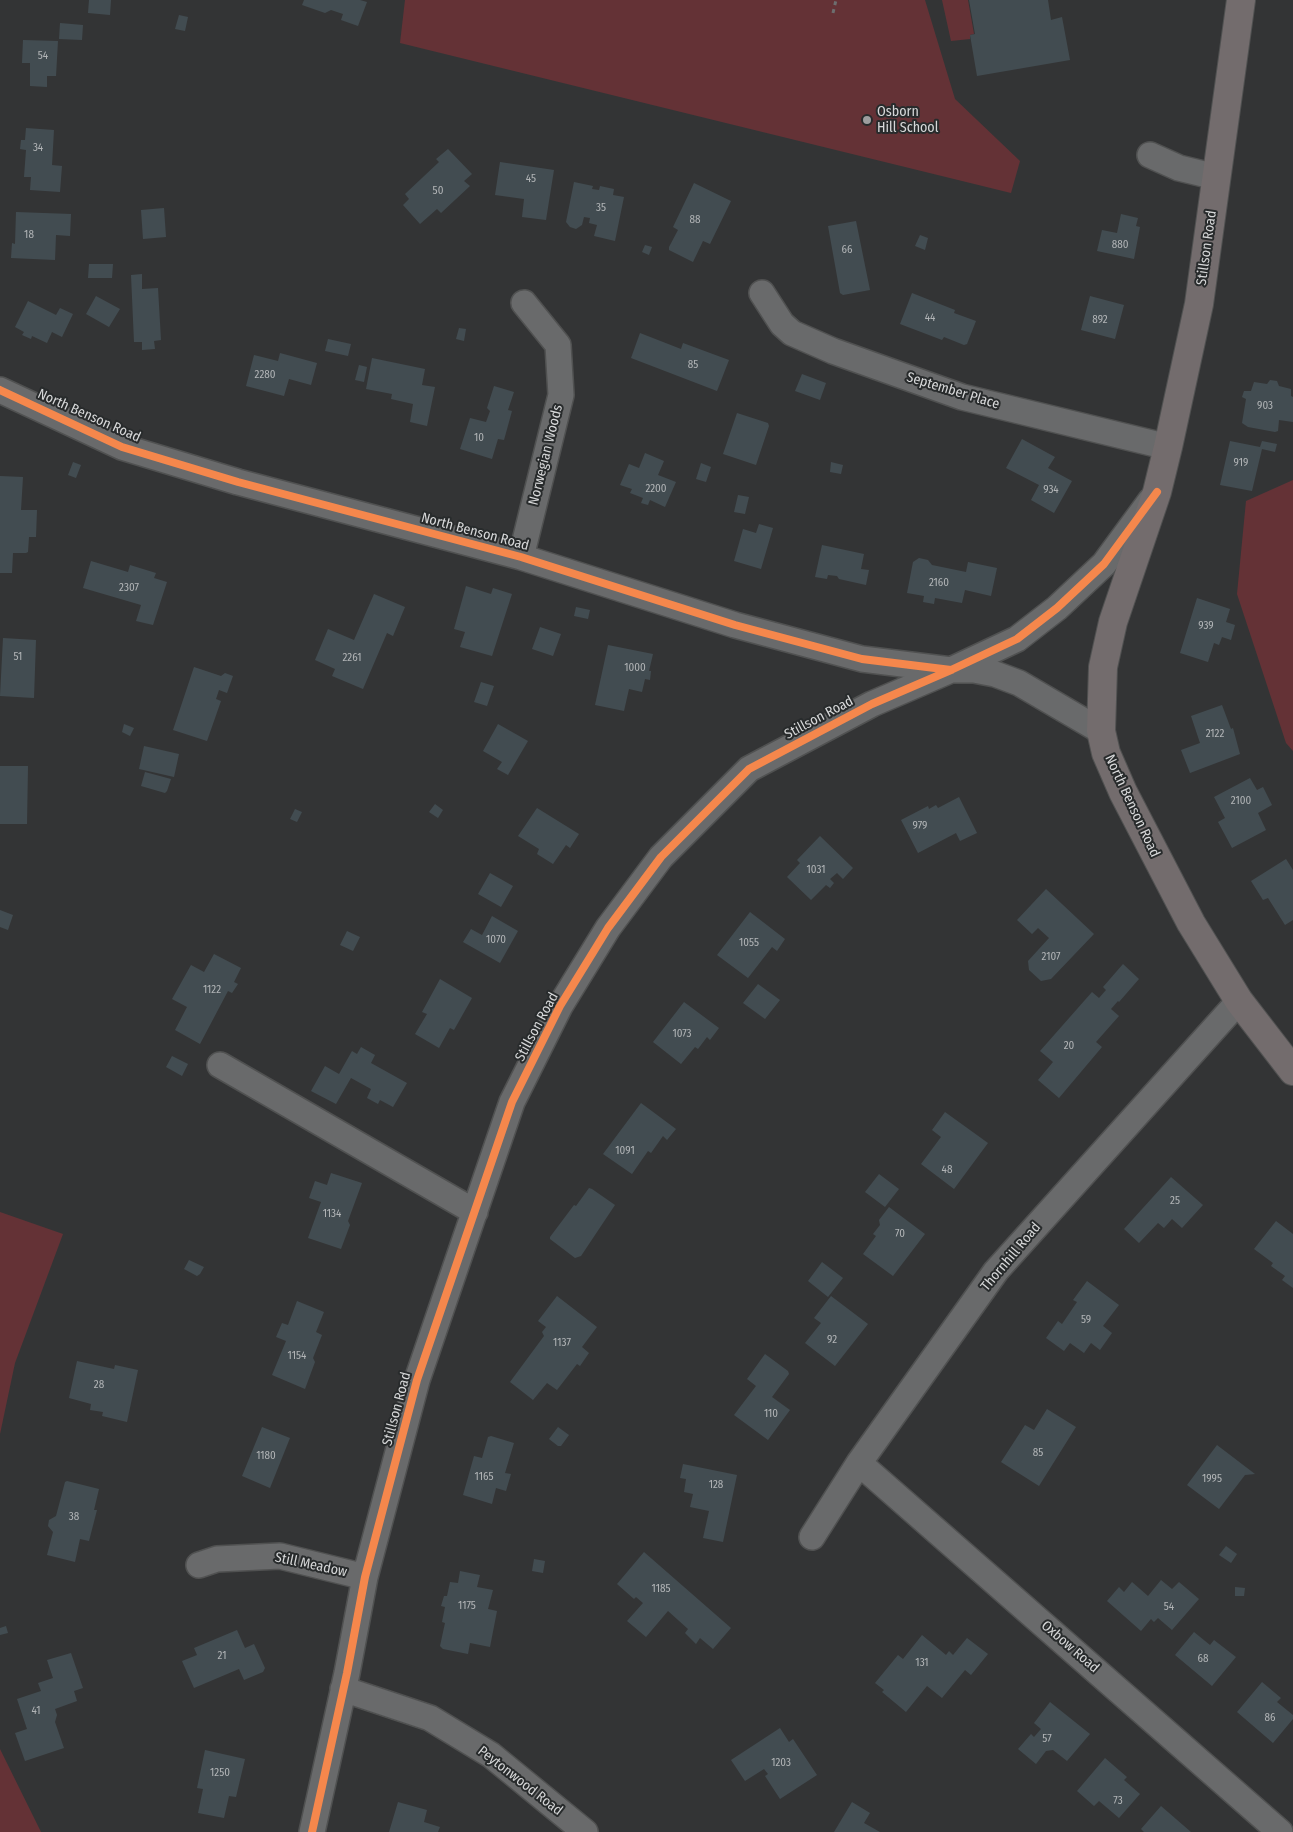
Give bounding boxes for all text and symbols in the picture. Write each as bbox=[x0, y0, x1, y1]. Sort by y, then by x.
house number: 54 bbox=[38, 49, 48, 63]
place label: Osborn Hill School bbox=[877, 104, 938, 136]
marker: Osborn Hill School bbox=[861, 114, 873, 126]
house number: 34 bbox=[33, 141, 43, 155]
house number: 45 bbox=[526, 172, 536, 186]
house number: 50 bbox=[433, 184, 443, 198]
house number: 35 bbox=[596, 201, 606, 215]
street label: Stillson Road bbox=[1193, 209, 1221, 287]
house number: 88 bbox=[690, 213, 700, 227]
house number: 18 bbox=[24, 228, 34, 242]
house number: 880 bbox=[1112, 238, 1128, 252]
house number: 66 bbox=[842, 243, 852, 257]
house number: 44 bbox=[925, 311, 935, 325]
house number: 892 bbox=[1092, 313, 1108, 327]
house number: 85 bbox=[688, 358, 698, 372]
house number: 2280 bbox=[255, 368, 275, 382]
street label: September Place bbox=[905, 369, 1001, 413]
street label: North Benson Road bbox=[35, 386, 143, 446]
house number: 903 bbox=[1257, 399, 1273, 413]
street label: Norwegian Woods bbox=[525, 403, 567, 507]
house number: 10 bbox=[474, 431, 484, 445]
house number: 919 bbox=[1234, 456, 1248, 470]
house number: 2200 bbox=[645, 482, 667, 496]
house number: 934 bbox=[1043, 483, 1059, 497]
street label: North Benson Road bbox=[419, 510, 531, 554]
house number: 2160 bbox=[929, 576, 949, 590]
house number: 2307 bbox=[119, 581, 139, 595]
house number: 939 bbox=[1198, 619, 1214, 633]
house number: 51 bbox=[14, 650, 22, 664]
house number: 2261 bbox=[343, 651, 361, 665]
house number: 1000 bbox=[624, 661, 646, 675]
street label: Stillson Road bbox=[782, 693, 856, 743]
house number: 2122 bbox=[1206, 727, 1224, 741]
street label: North Benson Road bbox=[1101, 752, 1163, 860]
house number: 2100 bbox=[1231, 794, 1251, 808]
house number: 979 bbox=[913, 819, 927, 833]
house number: 1031 bbox=[807, 863, 825, 877]
house number: 1070 bbox=[486, 933, 506, 947]
house number: 1055 bbox=[739, 936, 759, 950]
house number: 2107 bbox=[1042, 950, 1060, 964]
house number: 1122 bbox=[203, 983, 221, 997]
street label: Stillson Road bbox=[512, 990, 562, 1064]
house number: 1073 bbox=[672, 1027, 692, 1041]
house number: 20 bbox=[1064, 1039, 1074, 1053]
house number: 1091 bbox=[615, 1144, 635, 1158]
house number: 48 bbox=[942, 1163, 952, 1177]
house number: 25 bbox=[1170, 1194, 1180, 1208]
house number: 1134 bbox=[323, 1207, 341, 1221]
street label: Thornhill Road bbox=[978, 1219, 1044, 1295]
house number: 70 bbox=[895, 1227, 905, 1241]
house number: 59 bbox=[1081, 1313, 1091, 1327]
house number: 92 bbox=[827, 1333, 837, 1347]
house number: 1137 bbox=[553, 1336, 571, 1350]
house number: 1154 bbox=[288, 1349, 306, 1363]
street label: Stillson Road bbox=[379, 1370, 415, 1448]
house number: 28 bbox=[94, 1378, 104, 1392]
house number: 110 bbox=[764, 1407, 778, 1421]
house number: 85 bbox=[1033, 1446, 1043, 1460]
house number: 1180 bbox=[256, 1449, 276, 1463]
house number: 1165 bbox=[475, 1470, 493, 1484]
house number: 1995 bbox=[1202, 1472, 1222, 1486]
house number: 128 bbox=[709, 1478, 723, 1492]
house number: 38 bbox=[69, 1510, 79, 1524]
street label: Still Meadow bbox=[273, 1549, 349, 1581]
house number: 1185 bbox=[652, 1582, 670, 1596]
house number: 1175 bbox=[458, 1599, 476, 1613]
house number: 54 bbox=[1164, 1600, 1174, 1614]
street label: Oxbow Road bbox=[1038, 1617, 1102, 1677]
house number: 21 bbox=[218, 1649, 226, 1663]
house number: 68 bbox=[1198, 1652, 1208, 1666]
house number: 131 bbox=[915, 1656, 929, 1670]
house number: 41 bbox=[31, 1704, 41, 1718]
house number: 86 bbox=[1265, 1711, 1275, 1725]
house number: 57 bbox=[1042, 1732, 1052, 1746]
street label: Peytonwood Road bbox=[474, 1743, 566, 1819]
house number: 1203 bbox=[771, 1756, 791, 1770]
house number: 1250 bbox=[210, 1766, 230, 1780]
house number: 73 bbox=[1113, 1794, 1123, 1808]

